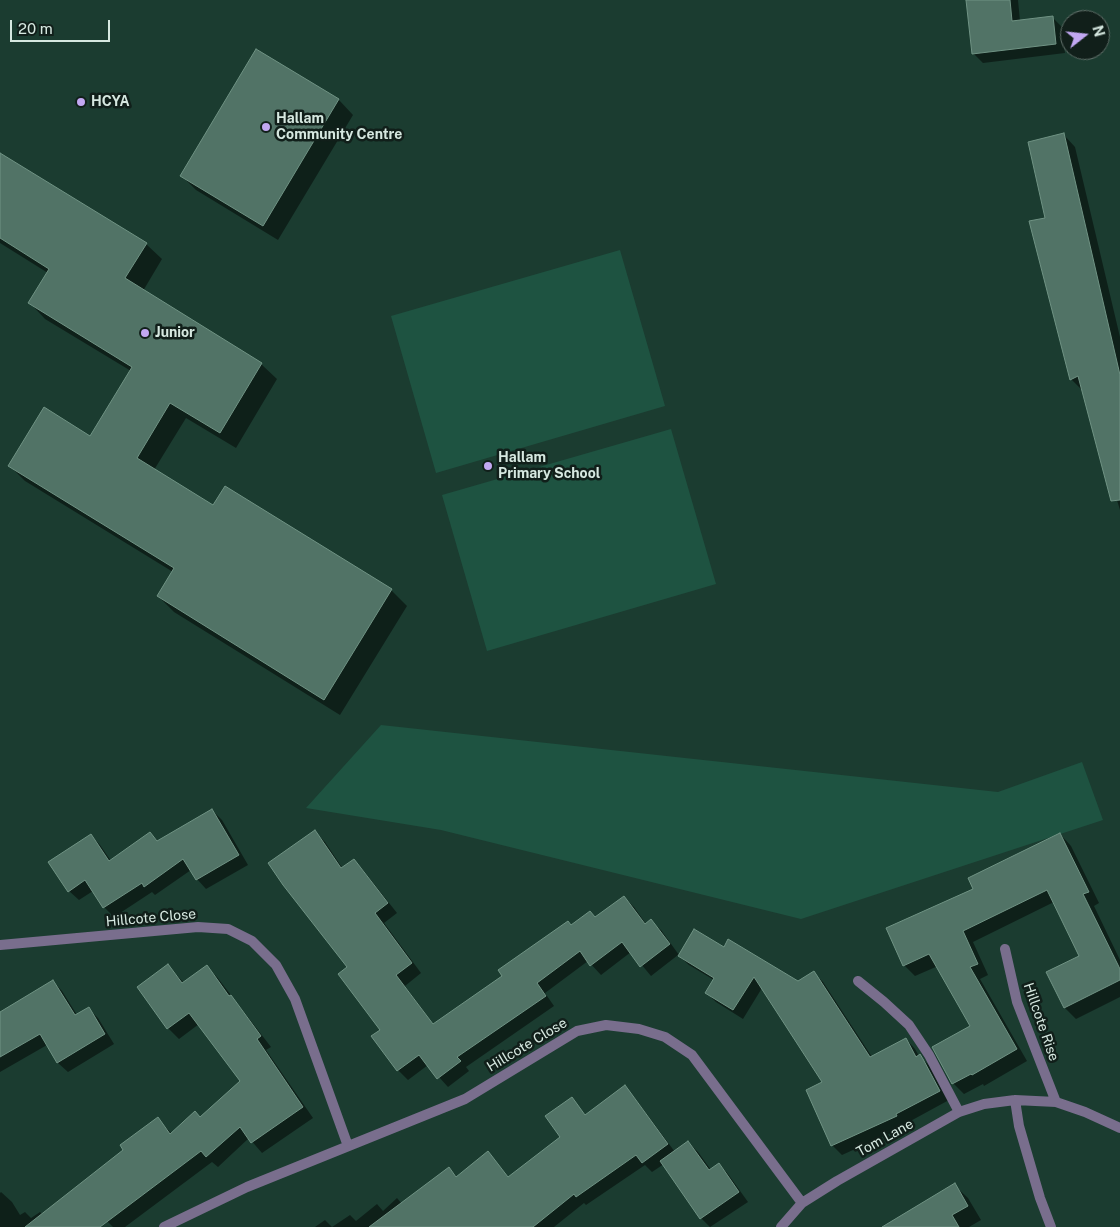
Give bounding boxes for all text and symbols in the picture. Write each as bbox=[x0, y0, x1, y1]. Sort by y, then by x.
scale bar bbox=[12, 10, 112, 42]
north arrow bbox=[1060, 10, 1110, 60]
text: 20 m bbox=[18, 20, 53, 37]
text: N bbox=[1089, 24, 1108, 39]
place label: HCYA bbox=[91, 94, 130, 110]
marker: HCYA bbox=[75, 96, 87, 108]
place label: Hallam Community Centre bbox=[276, 111, 402, 144]
marker: Hallam Community Centre bbox=[260, 121, 272, 133]
place label: Junior bbox=[155, 325, 195, 341]
marker: Junior bbox=[139, 327, 151, 339]
place label: Hallam Primary School bbox=[498, 450, 600, 482]
marker: Hallam Primary School bbox=[482, 460, 494, 472]
street label: Hillcote Close bbox=[105, 906, 197, 930]
street label: Hillcote Rise bbox=[1020, 981, 1062, 1063]
street label: Hillcote Close bbox=[484, 1015, 570, 1075]
street label: Tom Lane bbox=[854, 1116, 916, 1160]

